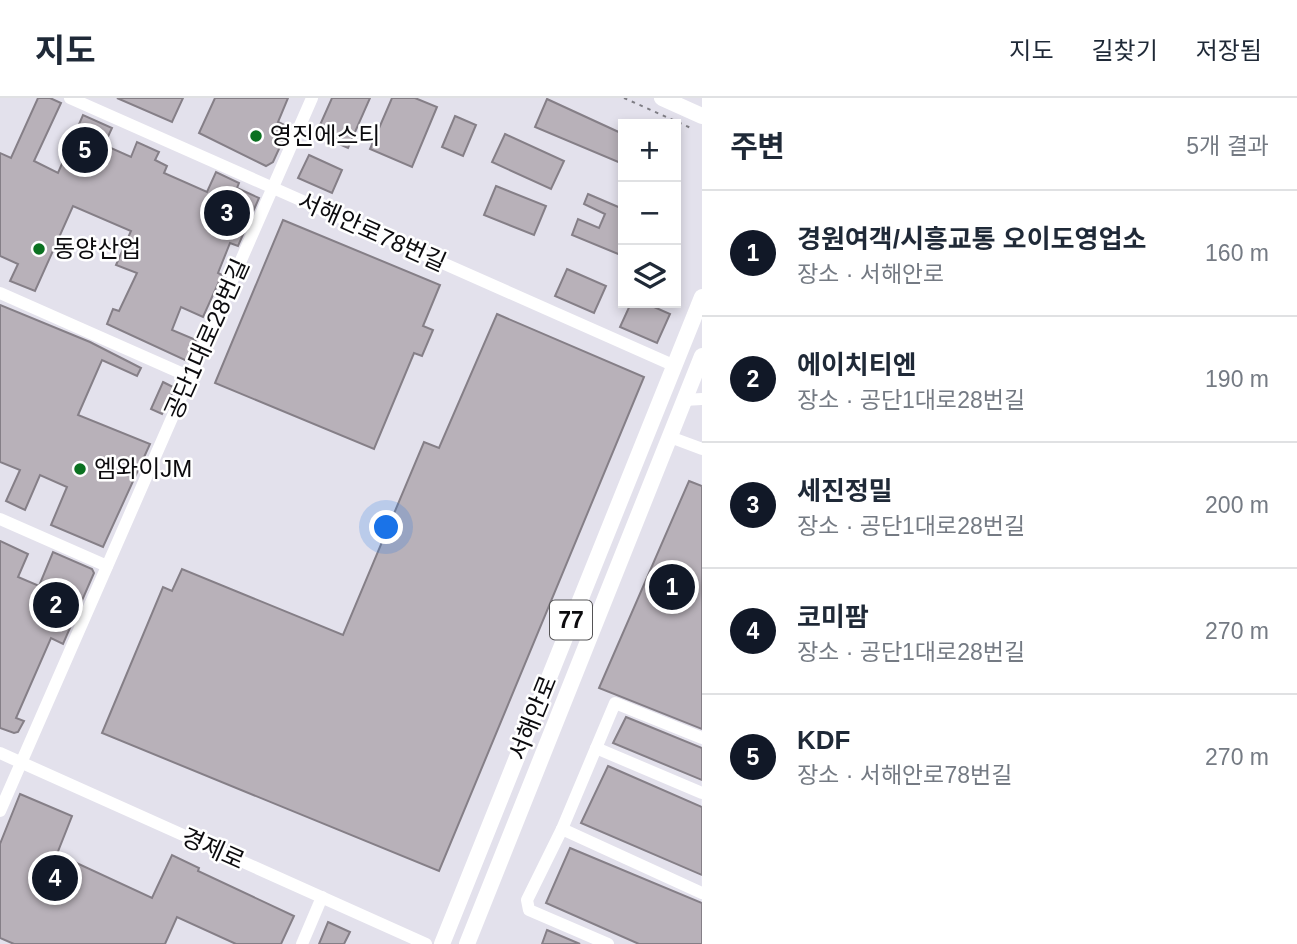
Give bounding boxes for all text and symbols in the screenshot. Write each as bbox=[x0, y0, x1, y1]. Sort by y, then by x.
text: 지도 bbox=[35, 32, 96, 69]
text: 지도 bbox=[1009, 37, 1054, 64]
text: 길찾기 bbox=[1092, 37, 1158, 64]
text: 저장됨 bbox=[1196, 37, 1262, 64]
map controls bbox=[618, 119, 681, 308]
button: + bbox=[618, 119, 681, 182]
place label: 영진에스티 bbox=[270, 122, 380, 149]
pin: 5 bbox=[62, 124, 108, 176]
marker: 영진에스티 bbox=[248, 128, 264, 144]
text: 주변 bbox=[730, 130, 785, 163]
text: 5개 결과 bbox=[1186, 133, 1269, 159]
button: − bbox=[618, 182, 681, 245]
pin: 3 bbox=[204, 187, 250, 239]
street label: 서해안로78번길 bbox=[294, 187, 450, 276]
text: 경원여객/시흥교통 오이도영업소 bbox=[797, 224, 1146, 254]
place label: 동양산업 bbox=[53, 235, 141, 262]
text: 1 bbox=[747, 240, 759, 266]
text: 160 m bbox=[1205, 240, 1269, 266]
marker: 동양산업 bbox=[31, 241, 47, 257]
button: layers bbox=[618, 245, 681, 308]
street label: 공단1대로28번길 bbox=[159, 254, 254, 423]
text: 장소 · 서해안로 bbox=[797, 261, 944, 287]
text: 에이치티엔 bbox=[797, 350, 917, 380]
text: 2 bbox=[747, 366, 759, 392]
text: 190 m bbox=[1205, 366, 1269, 392]
text: 장소 · 공단1대로28번길 bbox=[797, 387, 1025, 413]
place label: 엠와이JM bbox=[94, 455, 192, 482]
marker: 엠와이JM bbox=[72, 461, 88, 477]
text: 세진정밀 bbox=[797, 476, 893, 506]
text: 3 bbox=[747, 492, 759, 518]
text: 200 m bbox=[1205, 492, 1269, 518]
your location bbox=[369, 510, 403, 544]
text: 장소 · 공단1대로28번길 bbox=[797, 513, 1025, 539]
pin: 1 bbox=[649, 561, 695, 613]
pin: 2 bbox=[33, 579, 79, 631]
road number: 77 bbox=[550, 600, 592, 640]
text: 코미팜 bbox=[797, 602, 869, 632]
text: 4 bbox=[747, 618, 759, 644]
text: 270 m bbox=[1205, 618, 1269, 644]
text: 장소 · 공단1대로28번길 bbox=[797, 639, 1025, 665]
street label: 서해안로 bbox=[503, 672, 562, 764]
text: KDF bbox=[797, 725, 850, 755]
text: 5 bbox=[747, 744, 759, 770]
text: 270 m bbox=[1205, 744, 1269, 770]
text: 장소 · 서해안로78번길 bbox=[797, 762, 1012, 788]
street label: 경제로 bbox=[177, 823, 249, 874]
pin: 4 bbox=[32, 852, 78, 904]

